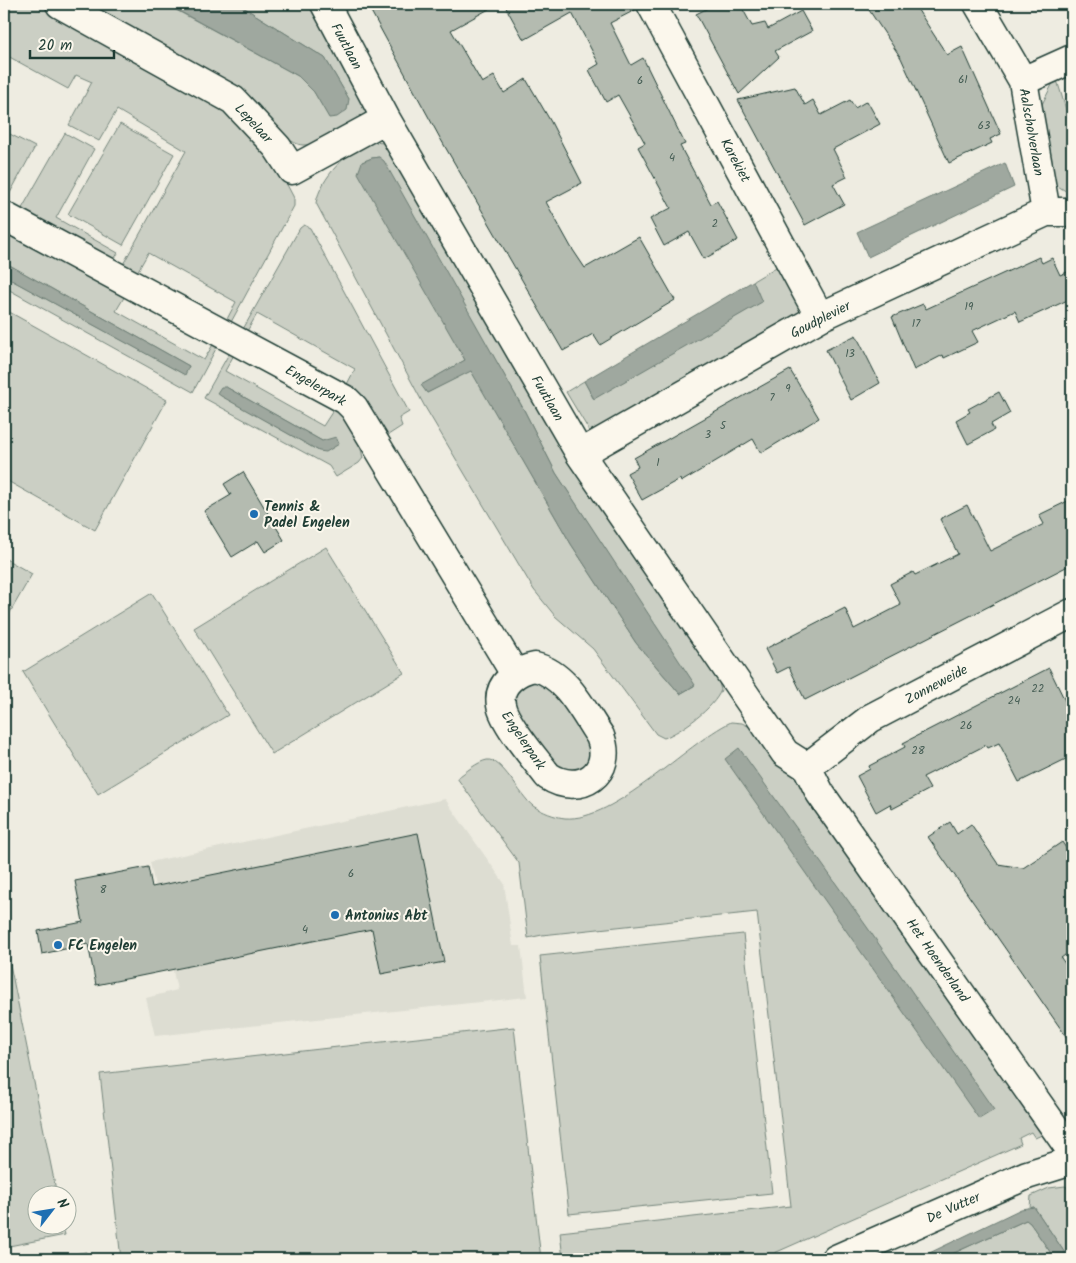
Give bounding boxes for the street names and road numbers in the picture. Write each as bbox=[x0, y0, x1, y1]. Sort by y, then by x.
street label: Fuutlaan bbox=[325, 19, 368, 74]
street label: Aalscholverlaan bbox=[1012, 87, 1050, 178]
street label: Lepelaar bbox=[229, 99, 279, 150]
street label: Karekiet bbox=[714, 134, 756, 187]
street label: Goudplevier bbox=[786, 295, 856, 344]
street label: Engelerpark bbox=[281, 359, 351, 412]
street label: Fuutlaan bbox=[525, 371, 569, 426]
street label: Zonneweide bbox=[901, 659, 973, 711]
street label: Engelerpark bbox=[495, 706, 551, 775]
street label: Het Hoenderland bbox=[900, 914, 975, 1008]
street label: De Vutter bbox=[923, 1186, 985, 1230]

